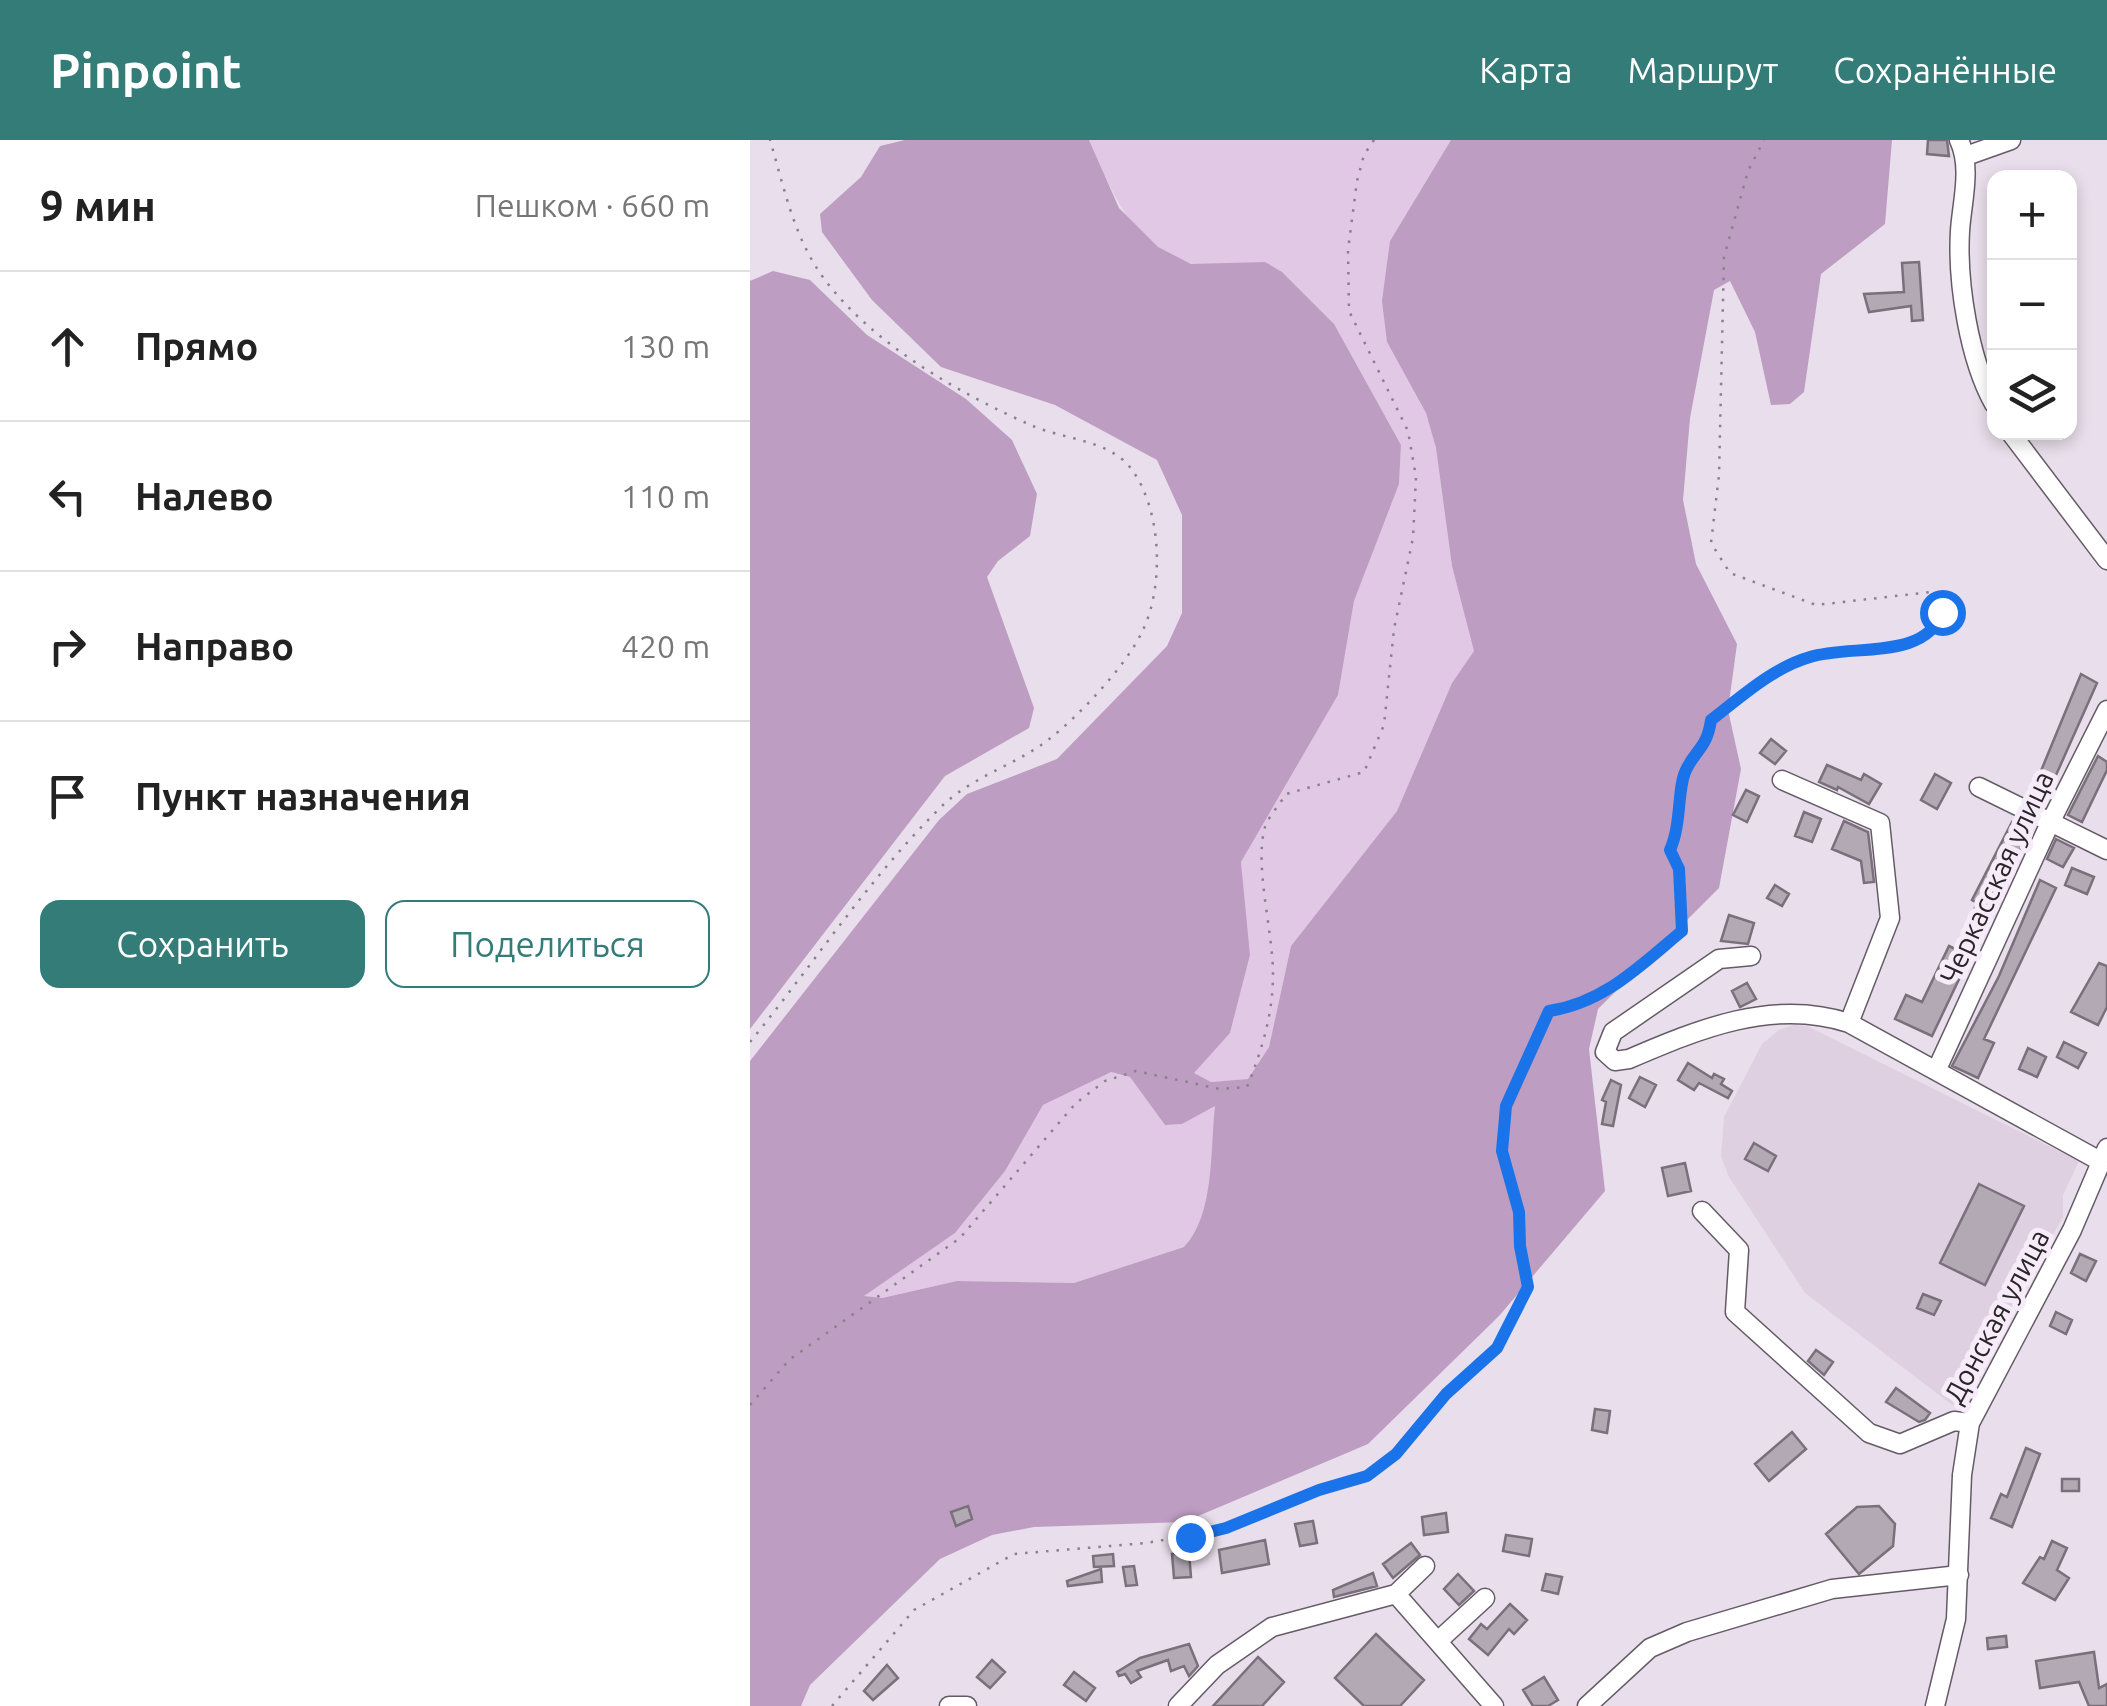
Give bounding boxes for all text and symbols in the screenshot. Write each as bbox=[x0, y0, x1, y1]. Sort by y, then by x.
text: Pinpoint bbox=[50, 43, 242, 97]
text: Карта bbox=[1479, 50, 1572, 90]
text: Маршрут bbox=[1627, 50, 1778, 90]
text: Сохранённые bbox=[1833, 50, 2057, 90]
map controls bbox=[1987, 170, 2077, 440]
button: + bbox=[1987, 170, 2077, 260]
text: 9 мин bbox=[40, 182, 156, 229]
text: Пешком · 660 m bbox=[475, 187, 710, 223]
button: − bbox=[1987, 260, 2077, 350]
icon: ahead bbox=[40, 319, 95, 374]
text: Прямо bbox=[135, 325, 258, 367]
text: 130 m bbox=[621, 328, 710, 364]
button: layers bbox=[1987, 350, 2077, 440]
icon: left bbox=[40, 469, 95, 524]
text: Налево bbox=[135, 475, 274, 517]
text: 110 m bbox=[621, 478, 710, 514]
route start bbox=[1920, 590, 1966, 636]
icon: right bbox=[40, 619, 95, 674]
text: Направо bbox=[135, 625, 294, 667]
text: 420 m bbox=[621, 628, 710, 664]
street label: Черкасская улица bbox=[1933, 766, 2059, 988]
icon: arrive bbox=[40, 769, 95, 824]
text: Пункт назначения bbox=[135, 775, 471, 817]
button: Сохранить bbox=[40, 900, 365, 988]
button: Поделиться bbox=[385, 900, 710, 988]
street label: Донская улица bbox=[1937, 1224, 2055, 1408]
route end bbox=[1168, 1515, 1214, 1561]

